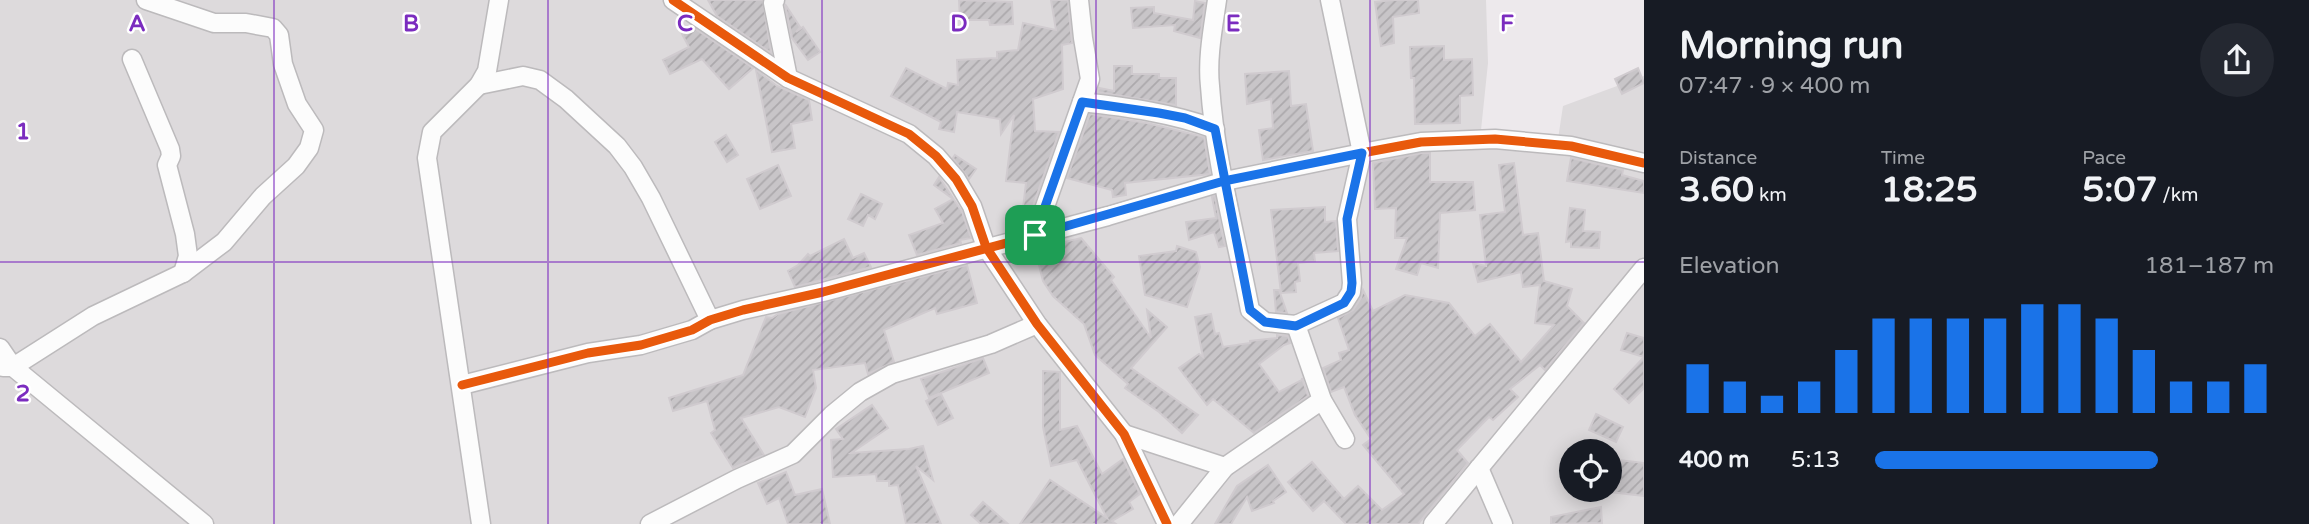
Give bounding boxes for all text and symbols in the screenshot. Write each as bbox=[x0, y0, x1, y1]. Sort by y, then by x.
text: A bbox=[128, 10, 146, 38]
text: B bbox=[403, 10, 419, 38]
text: C bbox=[677, 10, 693, 38]
text: D bbox=[950, 10, 968, 38]
text: E bbox=[1226, 10, 1240, 38]
text: F bbox=[1500, 10, 1514, 38]
text: Morning run bbox=[1679, 23, 1903, 69]
button: share bbox=[2200, 23, 2274, 97]
text: 07:47 · 9 × 400 m bbox=[1679, 72, 1870, 100]
text: 1 bbox=[16, 118, 30, 146]
text: Distance bbox=[1679, 147, 1757, 169]
text: Time bbox=[1881, 147, 1925, 169]
text: Pace bbox=[2082, 147, 2126, 169]
text: 3.60 bbox=[1679, 169, 1754, 211]
text: 18:25 bbox=[1881, 169, 1978, 211]
text: 5:07 bbox=[2082, 169, 2157, 211]
text: km bbox=[1754, 184, 1787, 206]
text: /km bbox=[2157, 184, 2199, 206]
pin bbox=[1005, 205, 1065, 265]
icon: arrive bbox=[1016, 216, 1054, 254]
text: Elevation bbox=[1679, 252, 1780, 280]
text: 181–187 m bbox=[2145, 252, 2274, 280]
text: 2 bbox=[16, 380, 30, 408]
map controls bbox=[1559, 439, 1622, 502]
button: locate bbox=[1559, 439, 1622, 502]
text: 400 m bbox=[1679, 446, 1749, 474]
text: 5:13 bbox=[1791, 446, 1840, 474]

